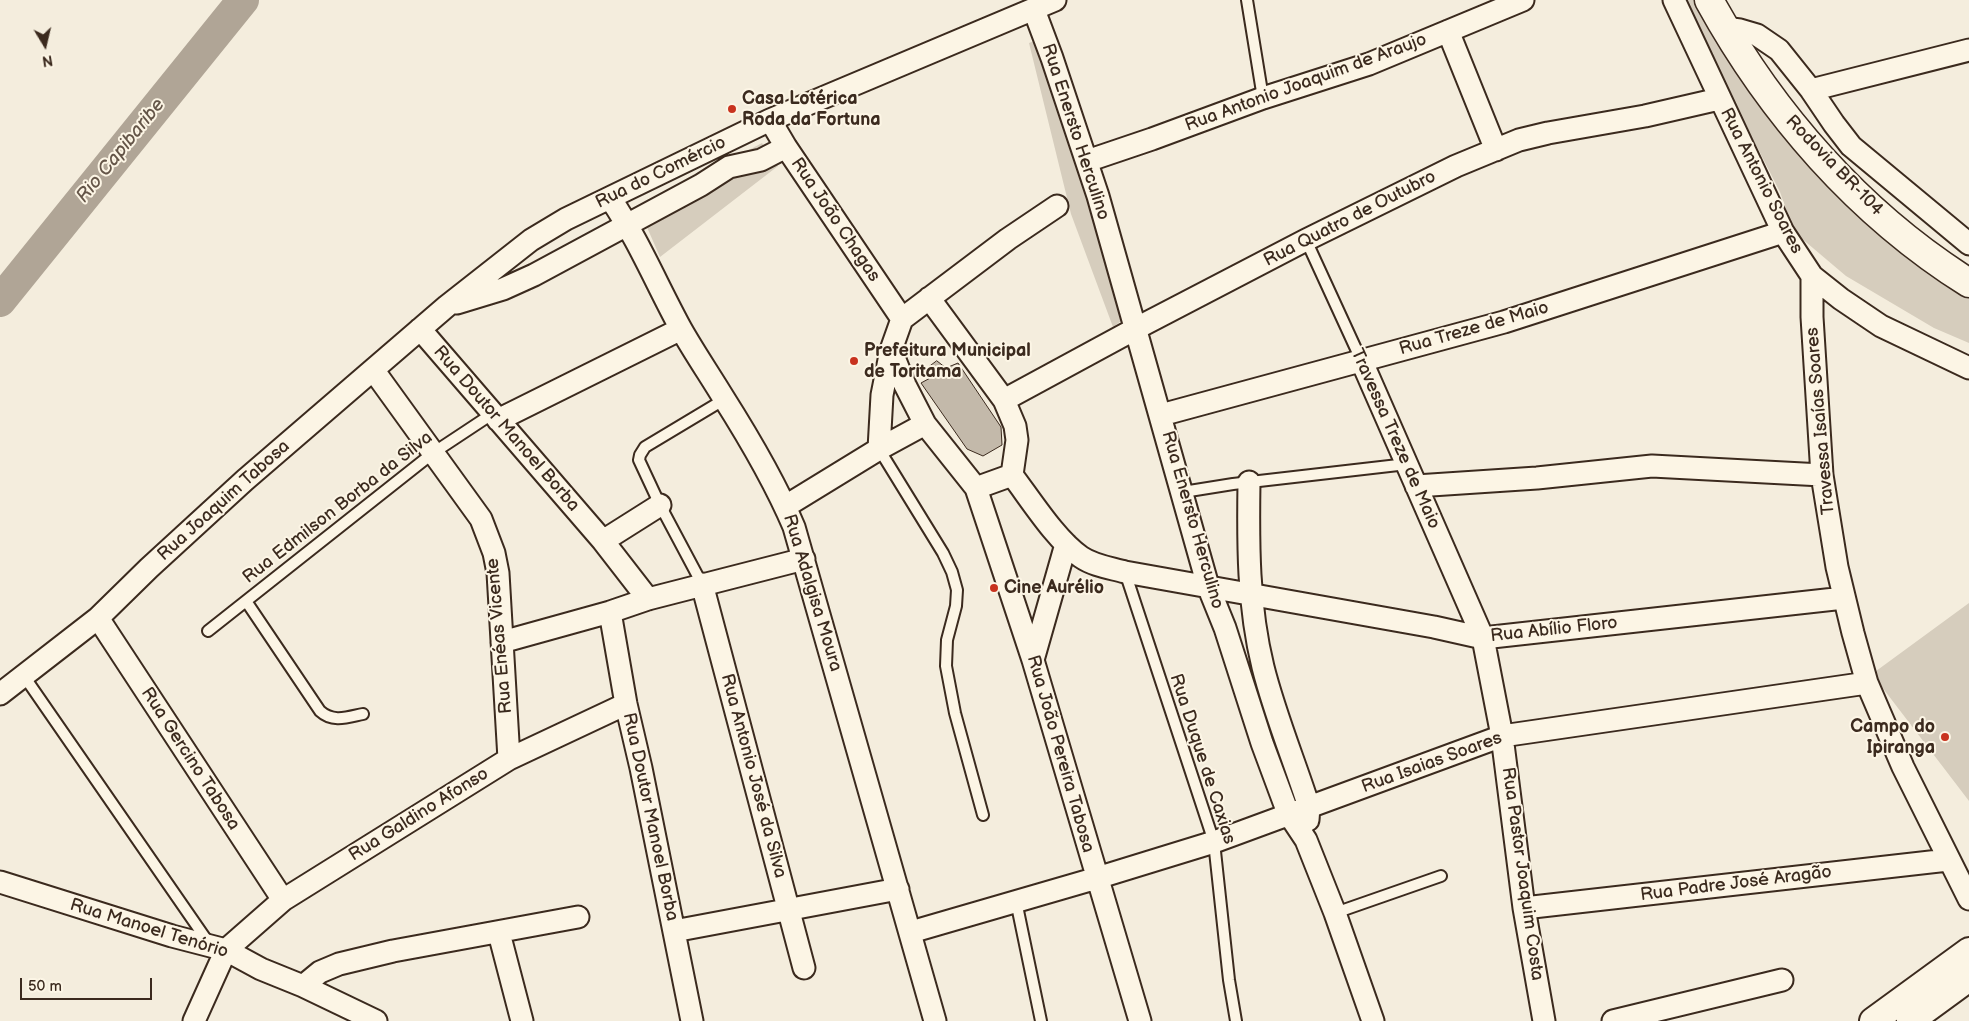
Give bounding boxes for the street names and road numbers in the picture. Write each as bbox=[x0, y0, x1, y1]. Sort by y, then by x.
street label: Rua Antonio Joaquim de Araujo bbox=[1182, 29, 1430, 137]
street label: Rua Enersto Herculino bbox=[1036, 41, 1114, 223]
street label: Rua Antonio Soares bbox=[1715, 105, 1807, 257]
street label: Rodovia BR-104 bbox=[1781, 111, 1887, 221]
street label: Rua do Comércio bbox=[592, 132, 730, 214]
street label: Rua João Chagas bbox=[786, 154, 884, 286]
street label: Rua Quatro de Outubro bbox=[1260, 166, 1440, 272]
street label: Rua Treze de Maio bbox=[1397, 297, 1551, 361]
street label: Travessa Isaías Soares bbox=[1802, 326, 1840, 516]
street label: Rua Doutor Manoel Borba bbox=[428, 342, 584, 516]
street label: Travessa Treze de Maio bbox=[1346, 346, 1444, 532]
street label: Rua Edmilson Borba da Silva bbox=[239, 427, 437, 589]
street label: Rua Enersto Herculino bbox=[1156, 428, 1228, 612]
street label: Rua Joaquim Tabosa bbox=[153, 436, 295, 566]
street label: Rua Adalgisa Moura bbox=[778, 512, 846, 674]
street label: Rua Enéas Vicente bbox=[482, 557, 518, 715]
street label: Rua Abílio Floro bbox=[1489, 613, 1619, 647]
street label: Rua João Pereira Tabosa bbox=[1021, 653, 1099, 855]
street label: Rua Antonio José da Silva bbox=[715, 671, 791, 881]
street label: Rua Duque de Caxias bbox=[1164, 671, 1240, 847]
street label: Rua Gercino Tabosa bbox=[136, 684, 244, 834]
street label: Rua Doutor Manoel Borba bbox=[617, 711, 683, 923]
street label: Rua Isaias Soares bbox=[1359, 728, 1505, 798]
street label: Rua Galdino Afonso bbox=[345, 763, 493, 867]
street label: Rua Pastor Joaquim Costa bbox=[1496, 766, 1548, 982]
street label: Rua Padre José Aragão bbox=[1639, 862, 1833, 906]
street label: Rua Manoel Tenório bbox=[67, 895, 231, 963]

